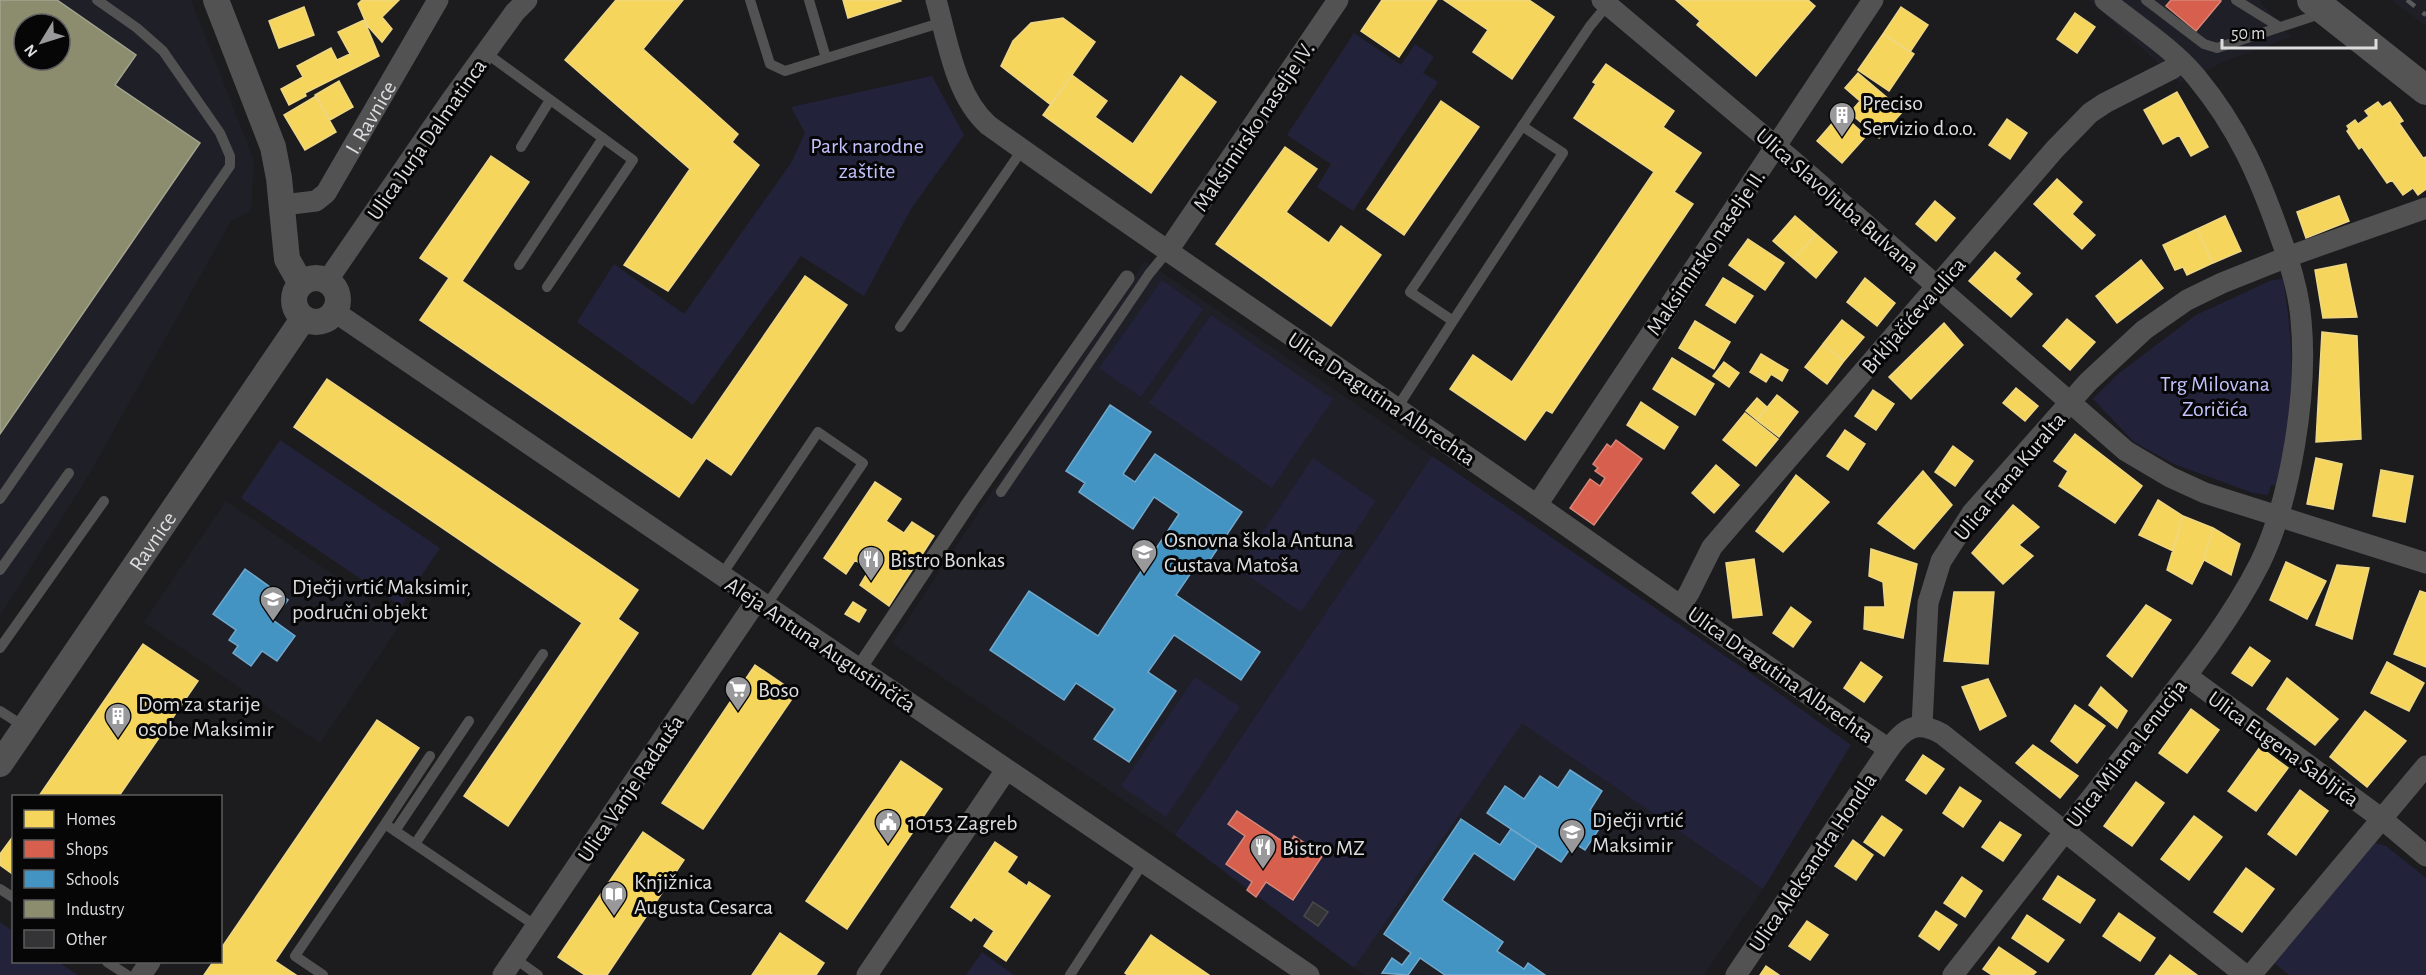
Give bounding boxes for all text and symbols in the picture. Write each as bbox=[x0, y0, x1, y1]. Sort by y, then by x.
north arrow bbox=[12, 12, 72, 72]
scale bar bbox=[2222, 12, 2376, 50]
text: 50 m bbox=[2231, 25, 2265, 43]
street label: Maksimirsko naselje IV. bbox=[1189, 38, 1319, 215]
text: N bbox=[21, 41, 41, 60]
street label: Ulica Jurja Dalmatinca bbox=[363, 55, 490, 224]
street label: I. Ravnice bbox=[341, 77, 401, 158]
place label: Preciso Servizio d.o.o. bbox=[1862, 92, 1977, 139]
building icon: Preciso Servizio d.o.o. bbox=[1827, 100, 1857, 138]
street label: Ulica Slavoljuba Bulvana bbox=[1752, 124, 1923, 277]
park label: Park narodne zaštite bbox=[810, 135, 924, 182]
street label: Maksimirsko naselje II. bbox=[1642, 166, 1769, 339]
street label: Brkljačićeva ulica bbox=[1858, 253, 1970, 378]
street label: Ulica Dragutina Albrechta bbox=[1284, 328, 1479, 470]
park label: Trg Milovana Zoričića bbox=[2160, 373, 2270, 420]
street label: Ulica Frana Kuralta bbox=[1950, 408, 2070, 545]
street label: Ravnice bbox=[125, 508, 181, 575]
place label: Osnovna škola Antuna Gustava Matoša bbox=[1164, 529, 1354, 576]
school or university icon: Osnovna škola Antuna Gustava Matoša bbox=[1129, 537, 1159, 575]
restaurant icon: Bistro Bonkas bbox=[856, 544, 886, 582]
place label: Bistro Bonkas bbox=[890, 549, 1005, 571]
street label: Aleja Antuna Augustinčića bbox=[721, 573, 920, 717]
place label: Dječji vrtić Maksimir, područni objekt bbox=[292, 576, 471, 623]
school or university icon: Dječji vrtić Maksimir, područni objekt bbox=[258, 584, 288, 622]
street label: Ulica Dragutina Albrechta bbox=[1684, 602, 1877, 747]
supermarket icon: Boso bbox=[723, 674, 753, 712]
street label: Ulica Milana Lenucija bbox=[2062, 675, 2191, 832]
place label: Boso bbox=[758, 679, 799, 701]
street label: Ulica Eugena Sabljića bbox=[2204, 687, 2363, 811]
place label: Dom za starije osobe Maksimir bbox=[138, 693, 274, 740]
building icon: Dom za starije osobe Maksimir bbox=[103, 701, 133, 739]
street label: Ulica Vanje Radauša bbox=[574, 711, 688, 866]
street label: Ulica Aleksandra Hondla bbox=[1745, 769, 1881, 956]
legend bbox=[12, 795, 222, 963]
public building icon: 10153 Zagreb bbox=[873, 807, 903, 845]
place label: Dječji vrtić Maksimir bbox=[1592, 809, 1684, 856]
text: Homes bbox=[66, 811, 116, 829]
place label: 10153 Zagreb bbox=[908, 812, 1018, 834]
school or university icon: Dječji vrtić Maksimir bbox=[1557, 817, 1587, 855]
restaurant icon: Bistro MZ bbox=[1248, 832, 1278, 870]
place label: Bistro MZ bbox=[1282, 837, 1365, 859]
text: Shops bbox=[66, 841, 108, 859]
text: Schools bbox=[66, 871, 119, 889]
place label: Knjižnica Augusta Cesarca bbox=[634, 871, 773, 918]
library icon: Knjižnica Augusta Cesarca bbox=[599, 879, 629, 917]
text: Industry bbox=[66, 901, 125, 919]
text: Other bbox=[66, 931, 107, 949]

